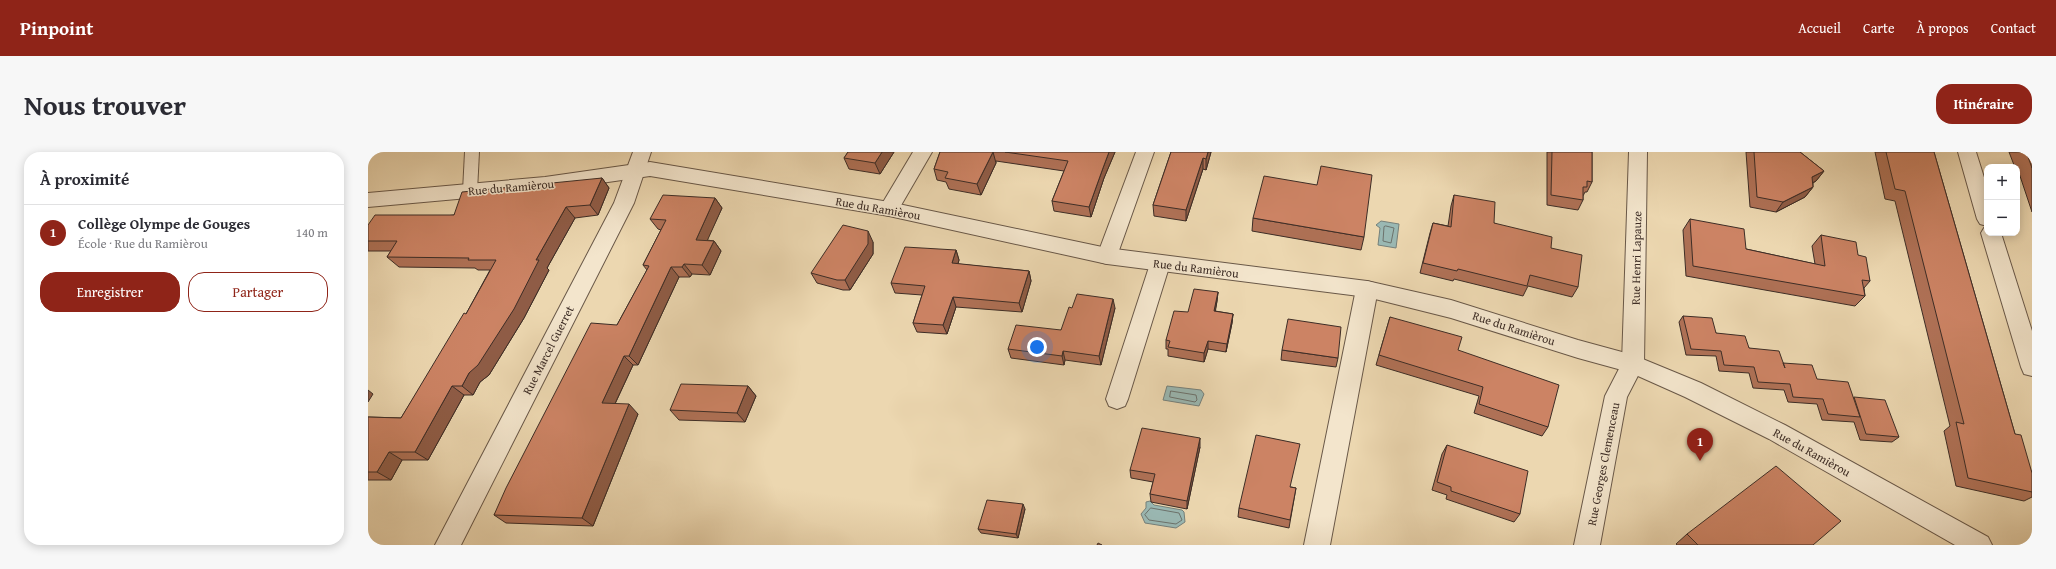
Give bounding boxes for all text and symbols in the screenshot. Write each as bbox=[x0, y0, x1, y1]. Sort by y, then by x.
text: Pinpoint bbox=[20, 14, 93, 42]
text: Accueil bbox=[1798, 18, 1841, 38]
text: Carte bbox=[1863, 18, 1895, 38]
text: À propos bbox=[1917, 18, 1969, 38]
text: Contact bbox=[1991, 18, 2036, 38]
text: Nous trouver bbox=[24, 84, 186, 125]
button: Itinéraire bbox=[1936, 84, 2032, 124]
map controls bbox=[1984, 164, 2020, 236]
button: + bbox=[1984, 164, 2020, 200]
text: À proximité bbox=[40, 166, 129, 191]
street label: Rue du Ramièrou bbox=[467, 175, 555, 199]
street label: Rue du Ramièrou bbox=[834, 192, 922, 224]
button: − bbox=[1984, 200, 2020, 236]
street label: Rue Henri Lapauze bbox=[1627, 210, 1645, 305]
text: Collège Olympe de Gouges bbox=[78, 213, 250, 234]
text: 1 bbox=[50, 223, 56, 242]
text: 140 m bbox=[296, 223, 328, 242]
text: École · Rue du Ramièrou bbox=[78, 234, 208, 253]
street label: Rue du Ramièrou bbox=[1152, 254, 1240, 282]
button: Enregistrer bbox=[40, 272, 180, 312]
button: Partager bbox=[188, 272, 328, 312]
street label: Rue Marcel Guerret bbox=[518, 302, 578, 397]
street label: Rue du Ramièrou bbox=[1470, 307, 1558, 350]
your location bbox=[1027, 337, 1047, 357]
street label: Rue Georges Clemenceau bbox=[1583, 400, 1623, 527]
street label: Rue du Ramièrou bbox=[1770, 424, 1854, 481]
pin: 1 bbox=[1687, 428, 1713, 461]

